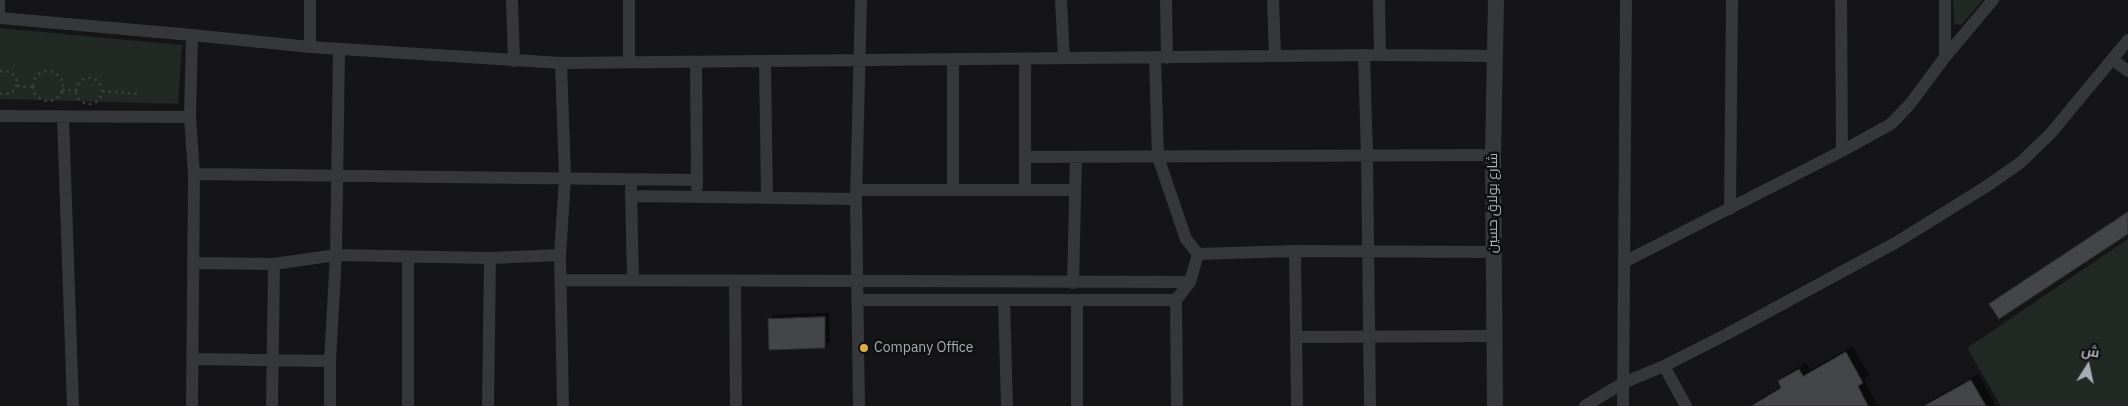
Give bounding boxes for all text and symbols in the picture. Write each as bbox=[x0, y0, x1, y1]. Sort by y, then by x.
street label: شارع بولاق حسين bbox=[1485, 153, 1501, 253]
place label: Company Office bbox=[874, 340, 974, 356]
north arrow bbox=[2063, 341, 2113, 391]
text: ش bbox=[2080, 341, 2101, 362]
marker: Company Office bbox=[858, 342, 870, 354]

